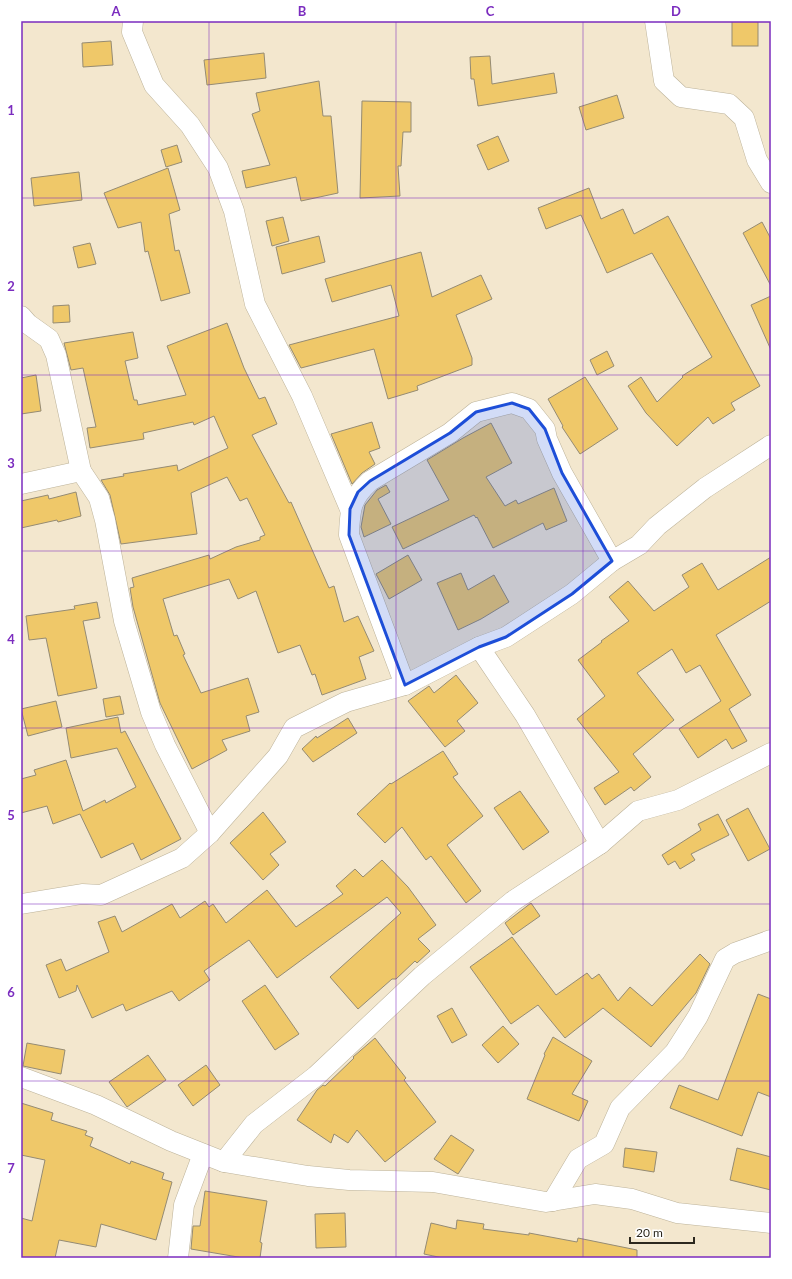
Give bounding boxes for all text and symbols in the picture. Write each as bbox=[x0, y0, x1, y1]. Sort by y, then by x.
text: A bbox=[110, 3, 121, 19]
text: B bbox=[298, 3, 307, 19]
text: C bbox=[486, 3, 495, 19]
text: D bbox=[671, 3, 681, 19]
text: 1 bbox=[7, 102, 15, 118]
text: 2 bbox=[7, 278, 15, 294]
text: 3 bbox=[7, 455, 15, 471]
text: 4 bbox=[7, 631, 15, 647]
text: 5 bbox=[7, 807, 15, 823]
text: 6 bbox=[7, 984, 15, 1000]
text: 7 bbox=[7, 1160, 15, 1176]
scale bar bbox=[630, 1219, 694, 1245]
text: 20 m bbox=[636, 1225, 663, 1240]

